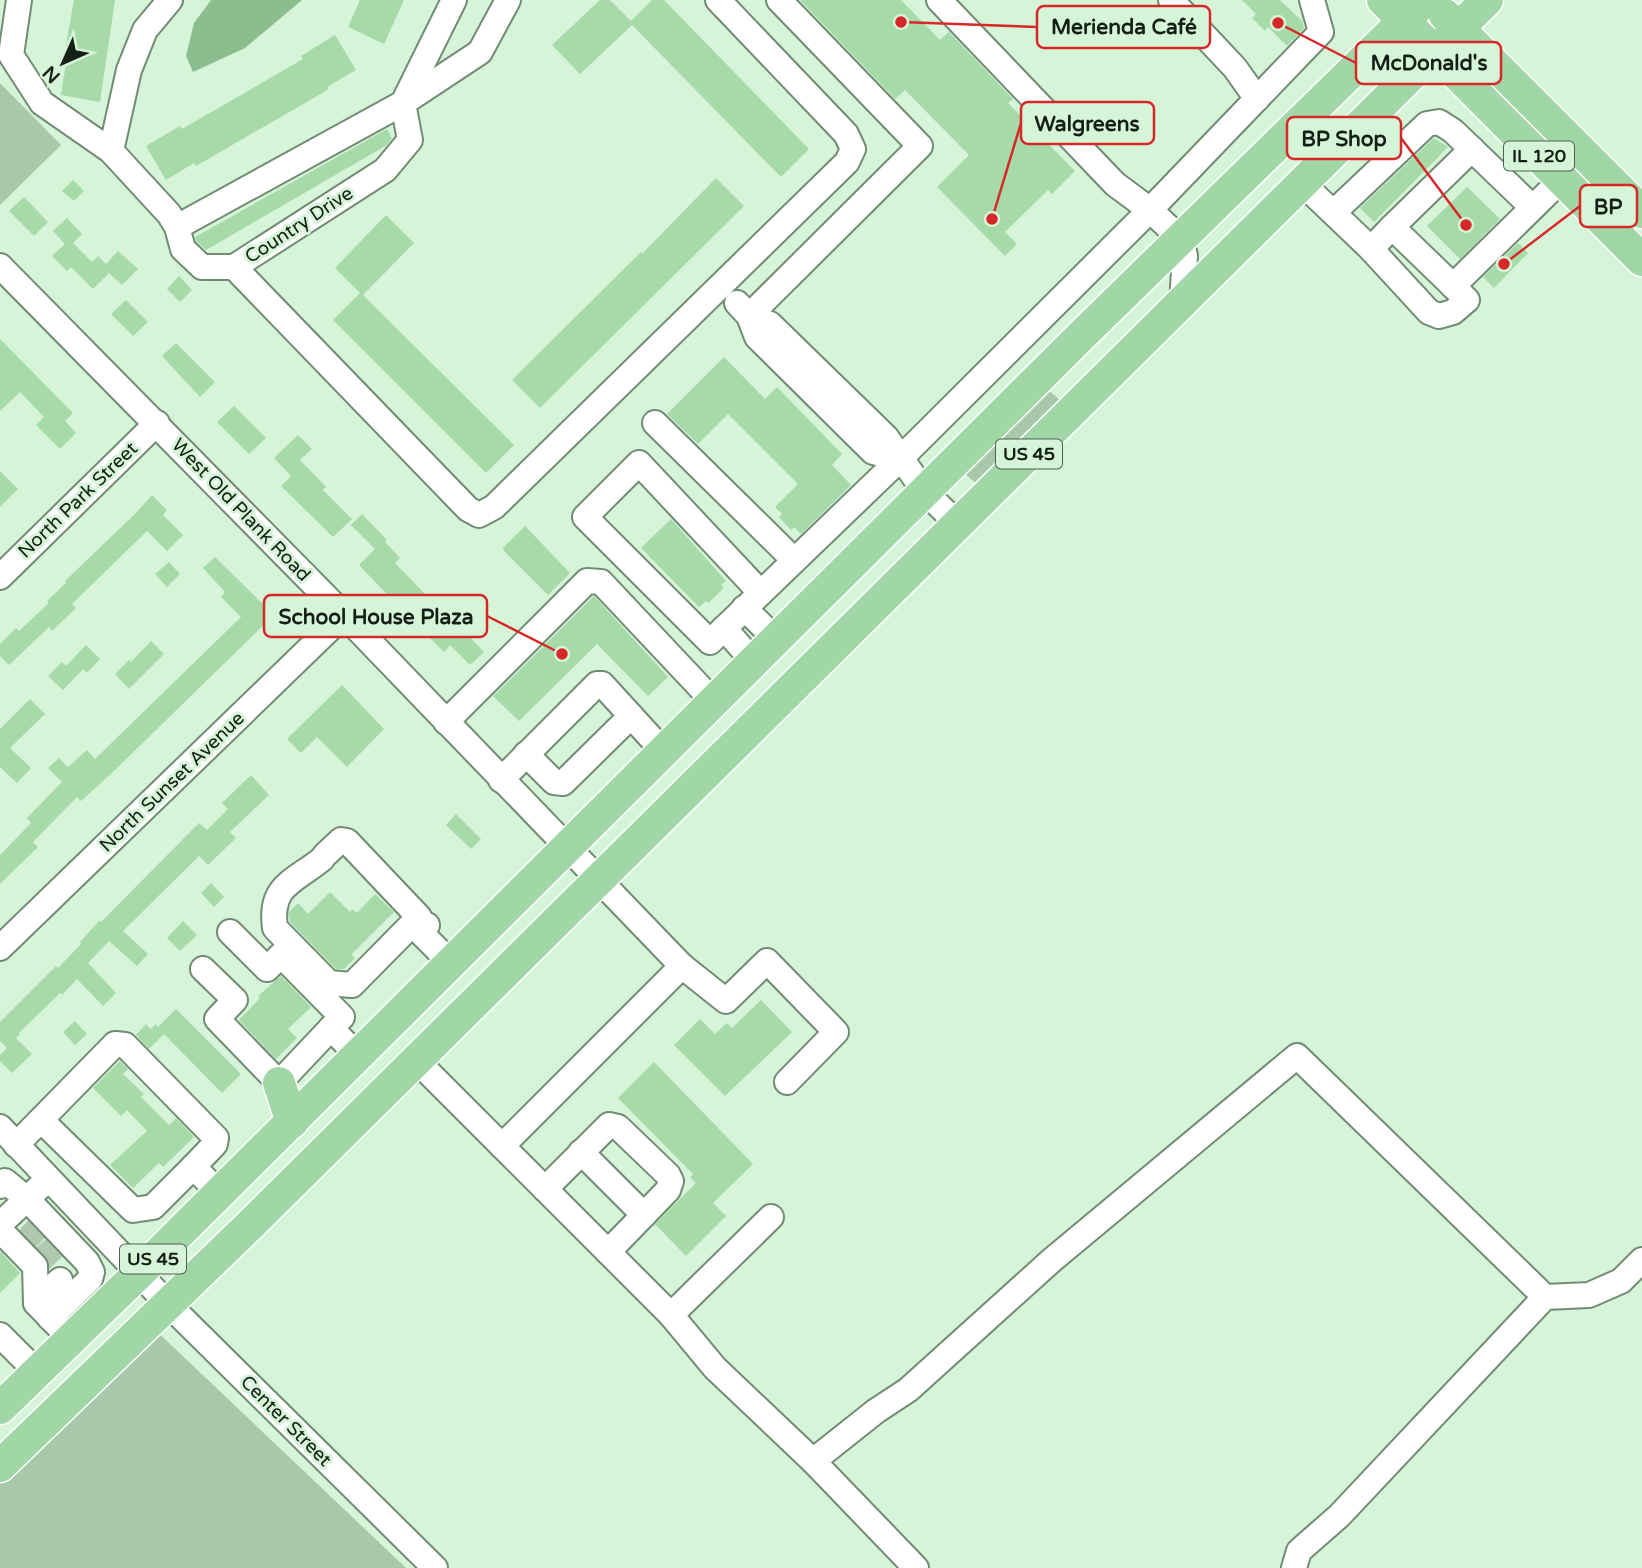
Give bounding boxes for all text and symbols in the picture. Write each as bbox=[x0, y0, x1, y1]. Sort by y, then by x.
callout: Merienda Café bbox=[1037, 6, 1210, 48]
text: Merienda Café bbox=[1051, 15, 1197, 40]
north arrow bbox=[28, 28, 98, 98]
callout: McDonald's bbox=[1356, 42, 1501, 84]
text: McDonald's bbox=[1370, 51, 1488, 76]
text: N bbox=[39, 61, 65, 87]
callout: Walgreens bbox=[1021, 102, 1154, 144]
text: Walgreens bbox=[1034, 112, 1140, 137]
callout: BP Shop bbox=[1287, 117, 1401, 159]
text: BP Shop bbox=[1301, 127, 1387, 152]
road number: IL 120 bbox=[1504, 141, 1574, 170]
street label: Country Drive bbox=[241, 182, 357, 268]
callout: BP bbox=[1580, 185, 1637, 227]
text: BP bbox=[1594, 195, 1622, 220]
street label: West Old Plank Road bbox=[167, 434, 315, 586]
street label: North Park Street bbox=[14, 437, 142, 563]
road number: US 45 bbox=[996, 440, 1062, 468]
callout: School House Plaza bbox=[264, 595, 487, 637]
text: School House Plaza bbox=[279, 605, 473, 630]
street label: North Sunset Avenue bbox=[95, 707, 249, 857]
road number: US 45 bbox=[120, 1244, 186, 1274]
street label: Center Street bbox=[236, 1371, 336, 1471]

